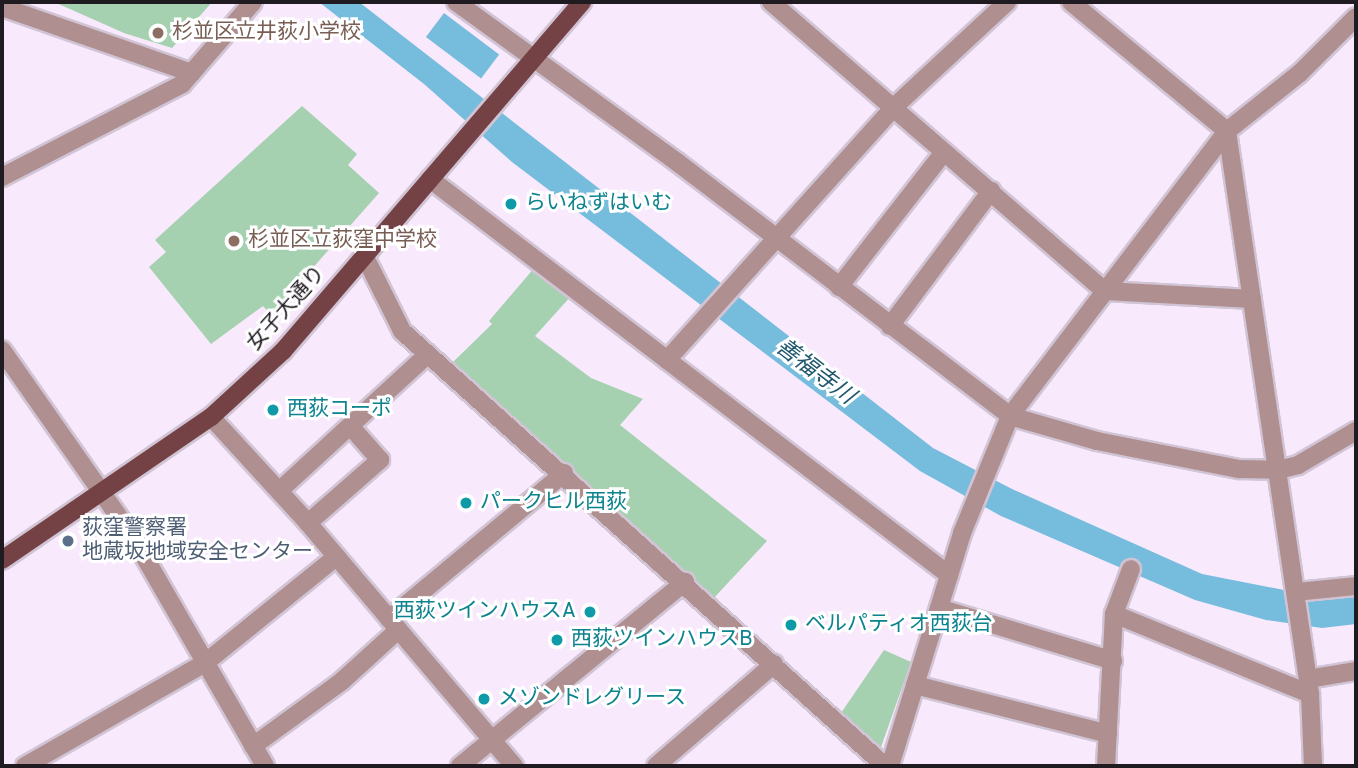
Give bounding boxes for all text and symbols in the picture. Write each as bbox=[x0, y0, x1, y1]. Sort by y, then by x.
place label: 杉並区立井荻小学校 bbox=[172, 20, 361, 46]
marker: 杉並区立井荻小学校 bbox=[150, 25, 166, 41]
place label: らいねずはいむ bbox=[525, 191, 672, 217]
marker: らいねずはいむ bbox=[503, 196, 519, 212]
place label: 杉並区立荻窪中学校 bbox=[248, 228, 437, 254]
marker: 杉並区立荻窪中学校 bbox=[226, 233, 242, 249]
street label: 女子大通り bbox=[243, 262, 331, 356]
water label: 善福寺川 bbox=[769, 334, 859, 412]
place label: 西荻コーポ bbox=[287, 397, 392, 423]
marker: 西荻コーポ bbox=[265, 402, 281, 418]
place label: パークヒル西荻 bbox=[480, 490, 627, 516]
marker: パークヒル西荻 bbox=[458, 495, 474, 511]
place label: 荻窪警察署 地蔵坂地域安全センター bbox=[82, 516, 313, 566]
marker: 荻窪警察署 地蔵坂地域安全センター bbox=[60, 533, 76, 549]
place label: 西荻ツインハウスA bbox=[394, 599, 576, 625]
marker: 西荻ツインハウスA bbox=[582, 604, 598, 620]
place label: ベルパティオ西荻台 bbox=[805, 612, 994, 638]
marker: ベルパティオ西荻台 bbox=[783, 617, 799, 633]
place label: 西荻ツインハウスB bbox=[571, 627, 753, 653]
marker: 西荻ツインハウスB bbox=[549, 632, 565, 648]
place label: メゾンドレグリース bbox=[498, 686, 687, 712]
marker: メゾンドレグリース bbox=[476, 691, 492, 707]

